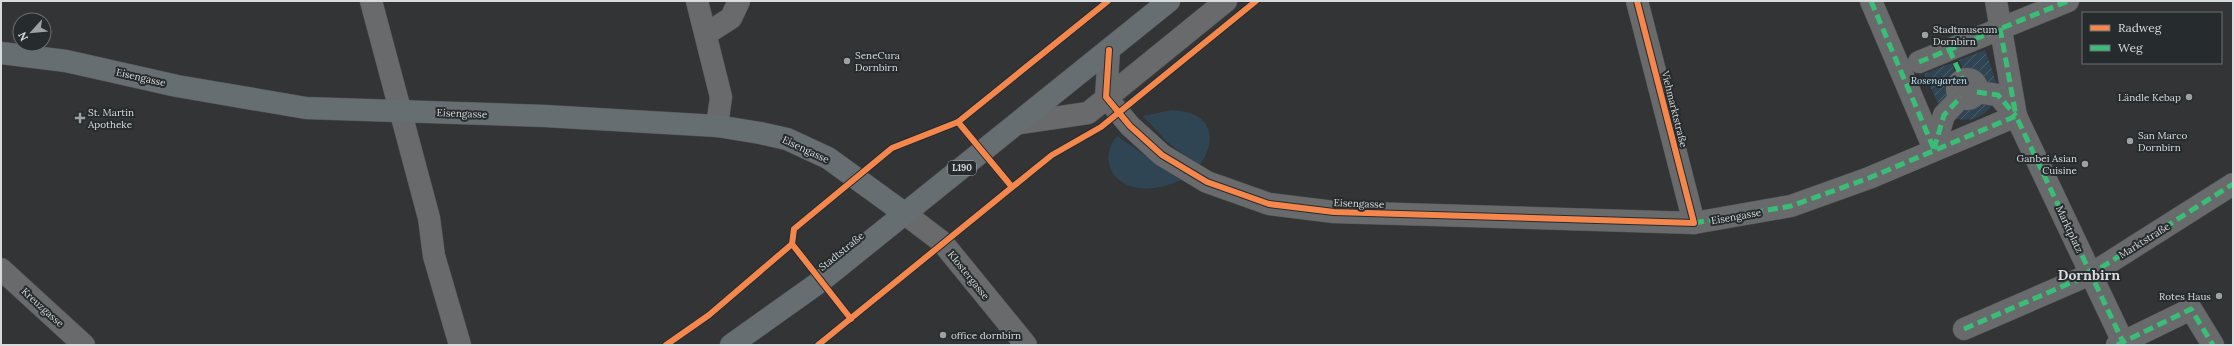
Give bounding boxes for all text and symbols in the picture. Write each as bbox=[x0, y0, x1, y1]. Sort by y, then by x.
north arrow bbox=[12, 12, 52, 52]
legend bbox=[2082, 12, 2222, 64]
text: Radweg bbox=[2118, 20, 2162, 35]
place label: Stadtmuseum Dornbirn bbox=[1933, 23, 1997, 48]
text: N bbox=[15, 29, 31, 44]
marker: Stadtmuseum Dornbirn bbox=[1920, 30, 1930, 40]
text: Weg bbox=[2118, 40, 2143, 55]
place label: SeneCura Dornbirn bbox=[855, 49, 900, 74]
marker: SeneCura Dornbirn bbox=[842, 56, 852, 66]
street label: Eisengasse bbox=[115, 65, 168, 90]
street label: Viehmarktstraße bbox=[1658, 69, 1690, 149]
park label: Rosengarten bbox=[1911, 74, 1968, 87]
place label: Ländle Kebap bbox=[2118, 91, 2181, 104]
marker: Ländle Kebap bbox=[2184, 92, 2194, 102]
place label: St. Martin Apotheke bbox=[87, 106, 134, 131]
street label: Eisengasse bbox=[437, 106, 488, 121]
marker: St. Martin Apotheke bbox=[75, 113, 85, 123]
place label: San Marco Dornbirn bbox=[2138, 129, 2187, 154]
street label: Eisengasse bbox=[780, 133, 832, 166]
marker: San Marco Dornbirn bbox=[2125, 136, 2135, 146]
place label: Ganbei Asian Cuisine bbox=[2017, 152, 2078, 177]
marker: Ganbei Asian Cuisine bbox=[2080, 159, 2090, 169]
road number: L190 bbox=[948, 161, 976, 175]
street label: Eisengasse bbox=[1334, 196, 1385, 211]
street label: Marktplatz bbox=[2053, 204, 2086, 255]
street label: Eisengasse bbox=[1710, 206, 1763, 227]
street label: Marktstraße bbox=[2116, 219, 2173, 261]
street label: Stadtstraße bbox=[816, 229, 867, 274]
street label: Klostergasse bbox=[945, 248, 993, 303]
district label: Dornbirn bbox=[2058, 266, 2120, 284]
street label: Kreuzgasse bbox=[19, 285, 67, 330]
place label: Rotes Haus bbox=[2159, 290, 2211, 303]
marker: Rotes Haus bbox=[2214, 291, 2224, 301]
place label: office dornbirn bbox=[951, 329, 1021, 342]
marker: office dornbirn bbox=[938, 330, 948, 340]

